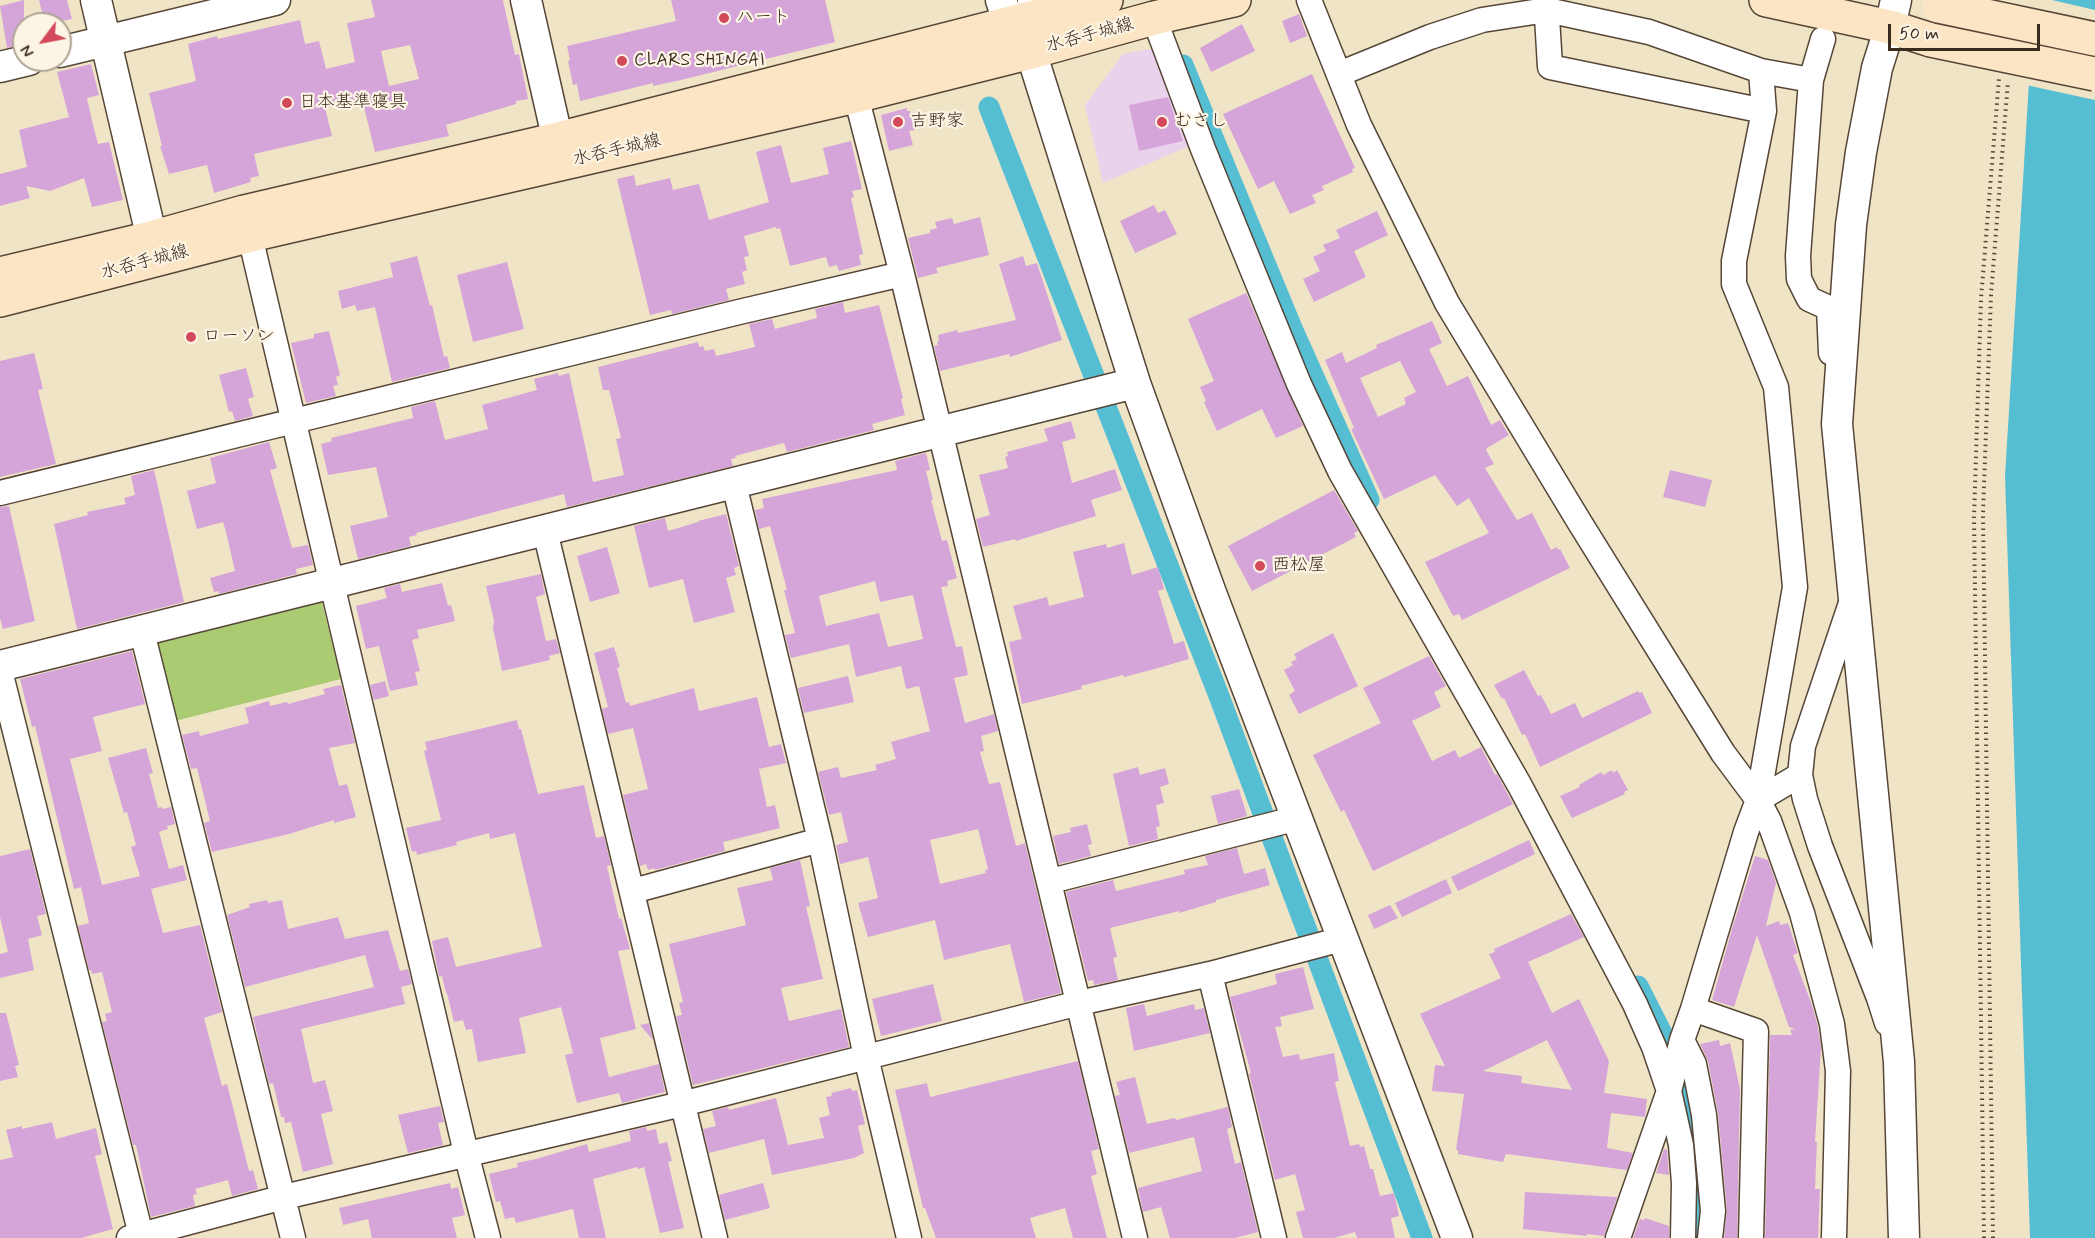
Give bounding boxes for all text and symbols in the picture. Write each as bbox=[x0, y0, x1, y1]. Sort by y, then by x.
place label: ハート bbox=[736, 7, 790, 29]
marker: ハート bbox=[717, 11, 731, 25]
north arrow bbox=[12, 12, 72, 72]
scale bar bbox=[1891, 12, 2042, 50]
street label: 水呑手城線 bbox=[1044, 14, 1136, 58]
text: 50 m bbox=[1899, 22, 1939, 46]
text: N bbox=[16, 41, 40, 61]
place label: CLARS SHINGAI bbox=[634, 50, 765, 72]
marker: CLARS SHINGAI bbox=[615, 54, 629, 68]
place label: 日本基準寝具 bbox=[299, 92, 407, 114]
marker: 日本基準寝具 bbox=[280, 96, 294, 110]
place label: 吉野家 bbox=[910, 111, 964, 133]
place label: むさし bbox=[1174, 111, 1228, 133]
marker: 吉野家 bbox=[891, 115, 905, 129]
marker: むさし bbox=[1155, 115, 1169, 129]
street label: 水呑手城線 bbox=[571, 130, 663, 172]
street label: 水呑手城線 bbox=[99, 241, 191, 285]
place label: ローソン bbox=[203, 326, 275, 348]
marker: ローソン bbox=[184, 330, 198, 344]
place label: 西松屋 bbox=[1272, 555, 1326, 577]
marker: 西松屋 bbox=[1253, 559, 1267, 573]

